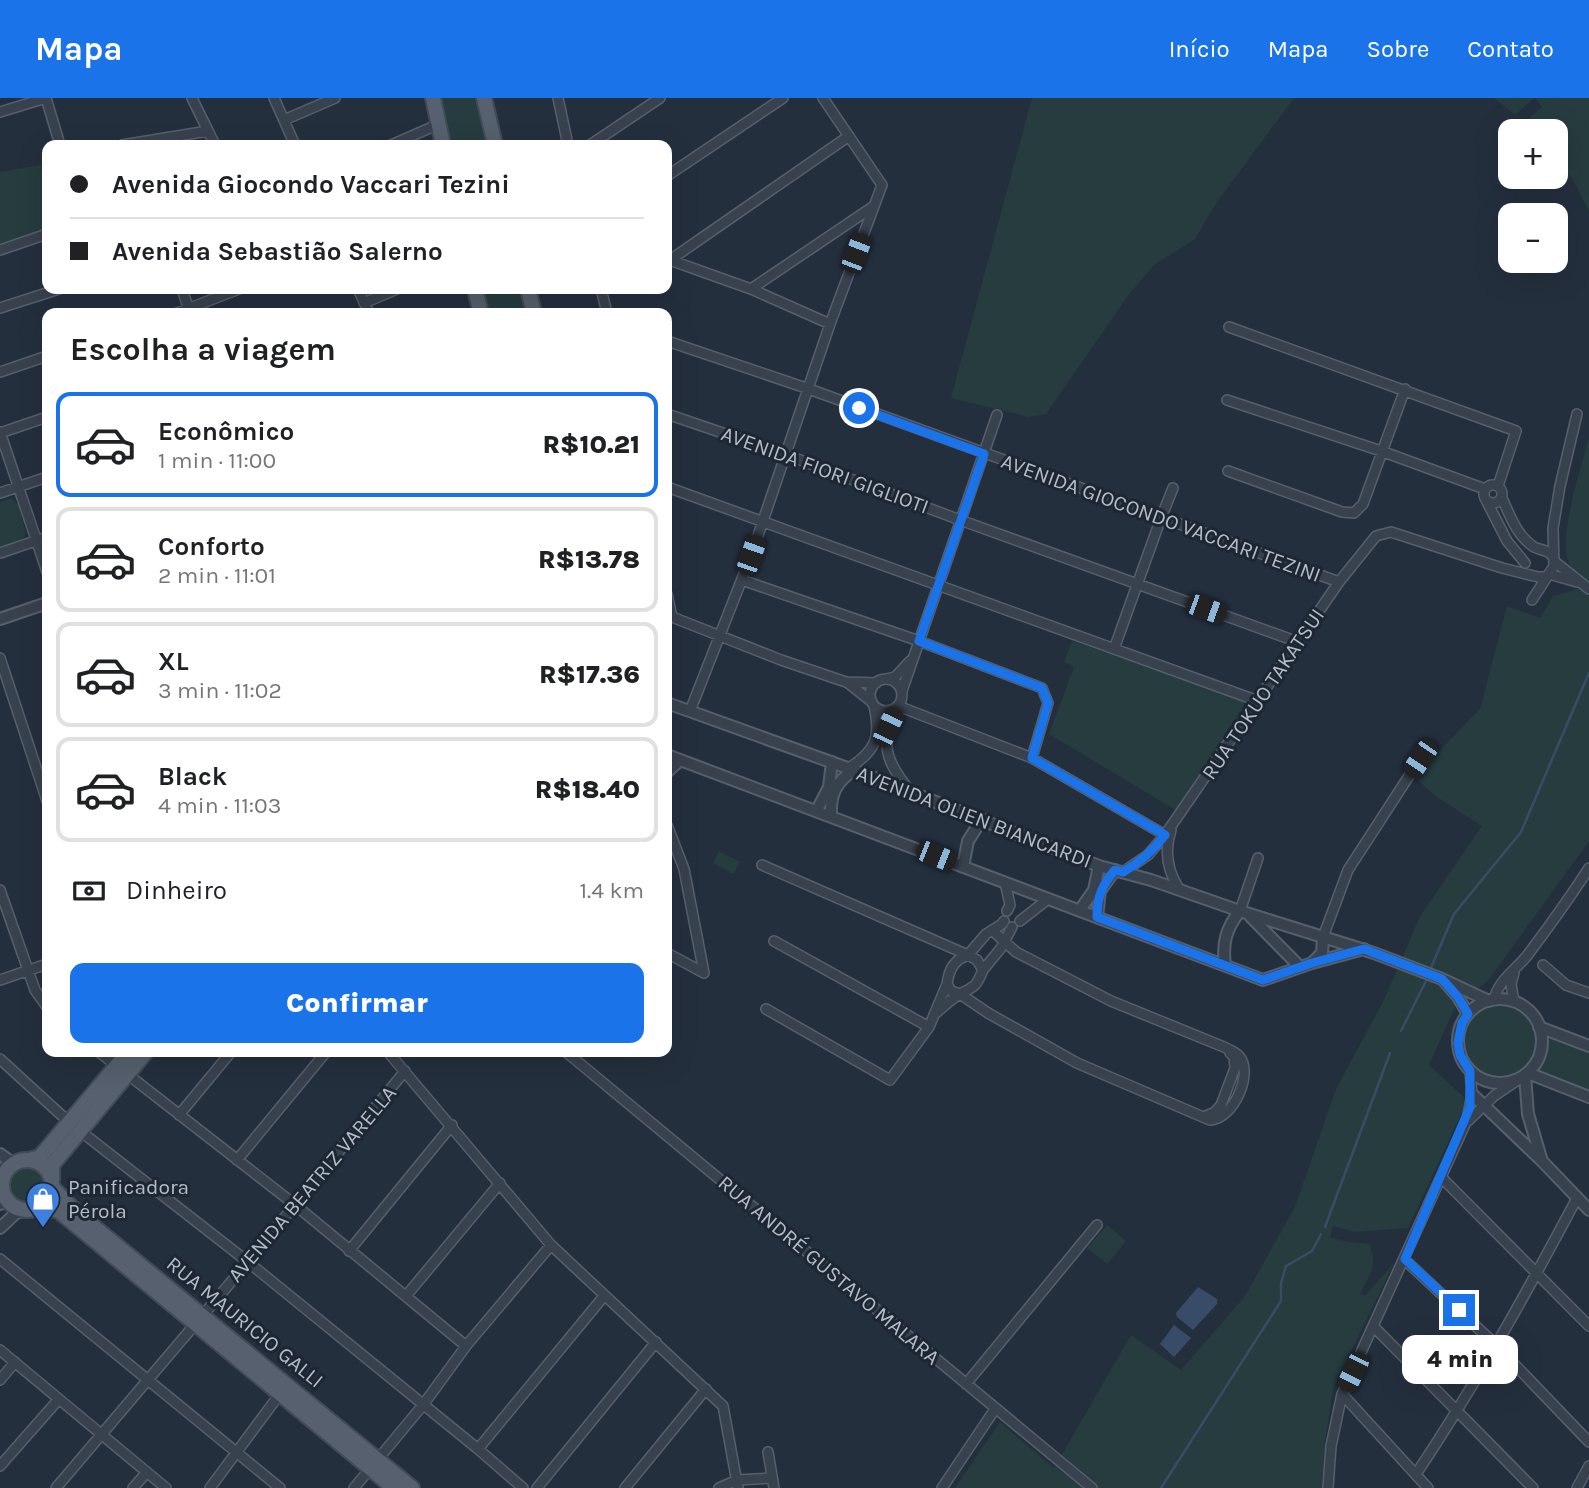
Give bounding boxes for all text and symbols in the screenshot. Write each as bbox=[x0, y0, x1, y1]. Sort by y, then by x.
text: Mapa bbox=[35, 30, 123, 68]
text: Início bbox=[1169, 35, 1230, 63]
text: Mapa bbox=[1268, 35, 1328, 63]
text: Sobre bbox=[1366, 35, 1429, 63]
text: Contato bbox=[1467, 35, 1554, 63]
map controls bbox=[1498, 119, 1568, 273]
button: + bbox=[1498, 119, 1568, 189]
text: Avenida Giocondo Vaccari Tezini bbox=[112, 169, 510, 200]
button: − bbox=[1498, 203, 1568, 273]
car bbox=[839, 230, 874, 276]
text: Avenida Sebastião Salerno bbox=[112, 236, 443, 267]
text: Escolha a viagem bbox=[70, 331, 336, 368]
route start bbox=[843, 392, 875, 424]
icon: car bbox=[74, 413, 137, 476]
text: Econômico bbox=[158, 416, 294, 447]
street label: AVENIDA FIORI GIGLIOTI bbox=[718, 421, 932, 519]
text: R$10.21 bbox=[542, 429, 640, 460]
text: 1 min · 11:00 bbox=[158, 447, 276, 474]
street label: AVENIDA GIOCONDO VACCARI TEZINI bbox=[998, 449, 1324, 587]
icon: car bbox=[74, 528, 137, 591]
text: Conforto bbox=[158, 531, 265, 562]
car bbox=[735, 532, 768, 578]
text: R$13.78 bbox=[538, 544, 640, 575]
text: 2 min · 11:01 bbox=[158, 562, 276, 589]
car bbox=[1183, 592, 1230, 626]
street label: RUA TOKUO TAKATSUI bbox=[1197, 604, 1329, 784]
icon: car bbox=[74, 643, 137, 706]
text: XL bbox=[158, 646, 189, 677]
text: R$17.36 bbox=[539, 659, 640, 690]
text: 3 min · 11:02 bbox=[158, 677, 282, 704]
car bbox=[870, 704, 907, 750]
car bbox=[1400, 736, 1441, 782]
icon: car bbox=[74, 758, 137, 821]
text: Black bbox=[158, 761, 227, 792]
street label: AVENIDA OLIEN BIANCARDI bbox=[853, 761, 1095, 873]
text: R$18.40 bbox=[535, 774, 640, 805]
text: 4 min · 11:03 bbox=[158, 792, 281, 819]
car bbox=[913, 838, 960, 874]
icon: cash bbox=[70, 872, 108, 910]
text: Dinheiro bbox=[126, 875, 227, 906]
text: 1.4 km bbox=[580, 877, 644, 904]
button: Confirmar bbox=[70, 963, 644, 1043]
street label: AVENIDA BEATRIZ VARELLA bbox=[223, 1081, 401, 1287]
street label: RUA ANDRÉ GUSTAVO MALARA bbox=[713, 1170, 945, 1370]
place label: Panificadora Pérola bbox=[68, 1175, 189, 1223]
shop icon: Panificadora Pérola bbox=[24, 1180, 62, 1229]
street label: RUA MAURICIO GALLI bbox=[162, 1252, 328, 1392]
route end bbox=[1443, 1294, 1475, 1326]
callout: 4 min bbox=[1401, 1334, 1517, 1384]
text: 4 min bbox=[1427, 1346, 1493, 1373]
car bbox=[1335, 1349, 1372, 1395]

